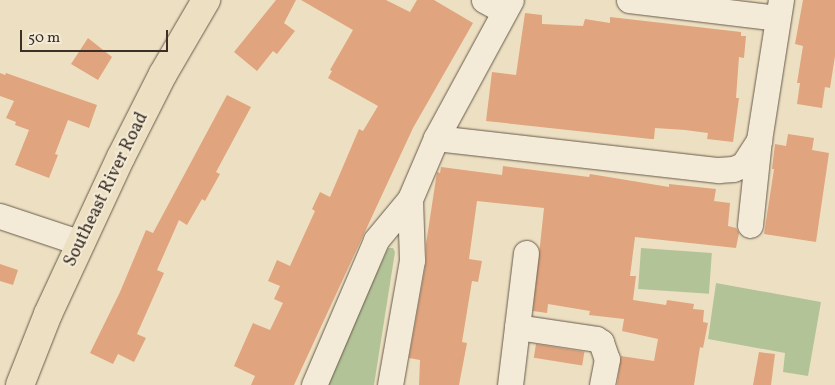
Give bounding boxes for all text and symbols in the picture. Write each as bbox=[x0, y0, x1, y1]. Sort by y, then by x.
scale bar bbox=[22, 20, 170, 52]
text: 50 m bbox=[28, 28, 60, 49]
street label: Southeast River Road bbox=[60, 109, 154, 271]

